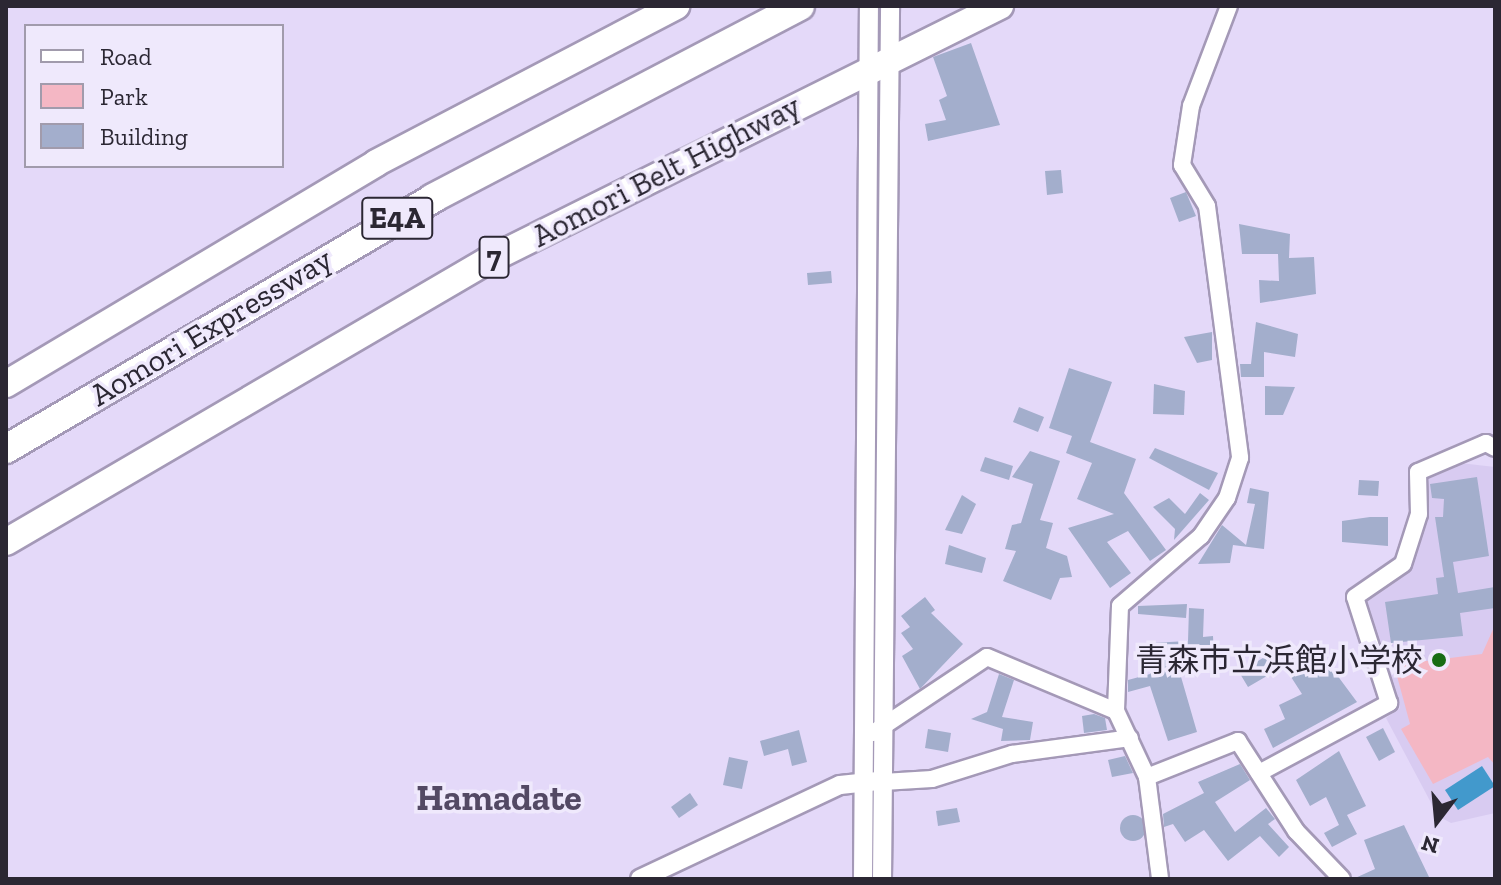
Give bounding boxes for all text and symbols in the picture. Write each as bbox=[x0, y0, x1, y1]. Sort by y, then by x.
legend bbox=[24, 24, 284, 168]
text: Road bbox=[100, 42, 152, 71]
text: Park bbox=[100, 82, 148, 111]
street label: Aomori Belt Highway bbox=[525, 87, 807, 255]
text: Building bbox=[100, 122, 188, 151]
road number: E4A bbox=[361, 192, 433, 244]
road number: 7 bbox=[478, 231, 510, 283]
street label: Aomori Expressway bbox=[83, 240, 339, 414]
place label: 青森市立浜館小学校 bbox=[1135, 641, 1423, 679]
marker: 青森市立浜館小学校 bbox=[1430, 651, 1448, 669]
district label: Hamadate bbox=[416, 776, 582, 820]
north arrow bbox=[1397, 781, 1477, 861]
text: N bbox=[1418, 829, 1442, 860]

